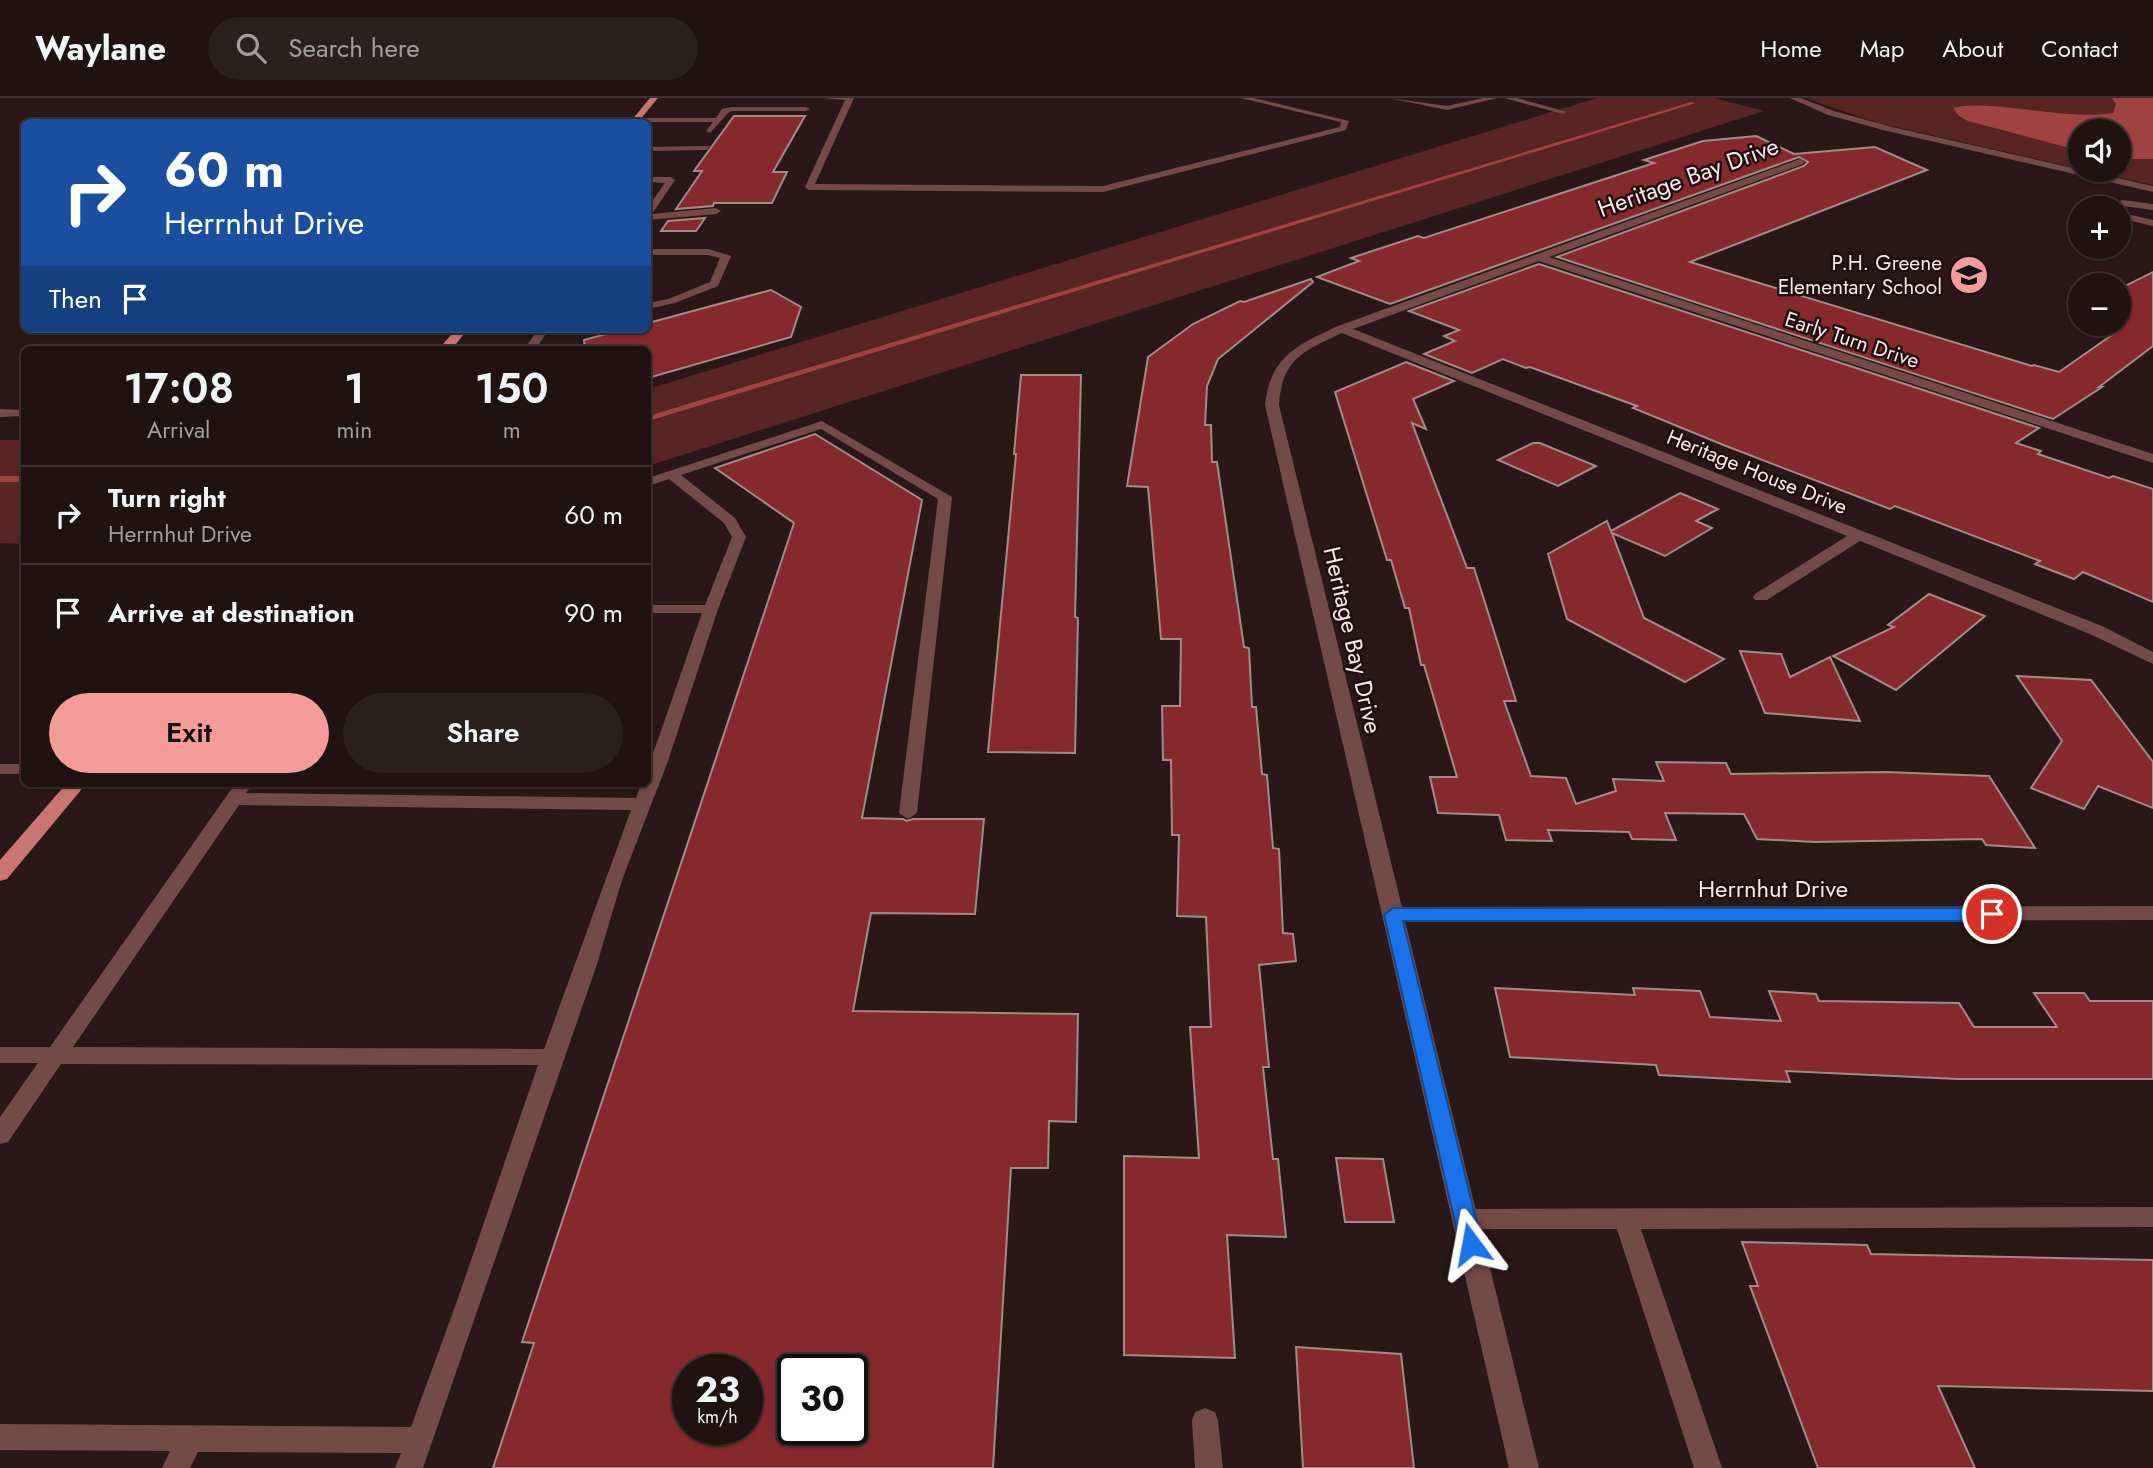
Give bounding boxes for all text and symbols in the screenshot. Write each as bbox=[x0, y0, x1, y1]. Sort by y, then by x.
search box bbox=[208, 17, 698, 80]
text: Waylane bbox=[35, 25, 166, 72]
icon: search bbox=[232, 29, 270, 67]
text: Search here bbox=[288, 29, 420, 67]
text: Home bbox=[1760, 31, 1822, 66]
text: Map bbox=[1860, 31, 1904, 66]
text: About bbox=[1942, 31, 2003, 66]
text: Contact bbox=[2041, 31, 2118, 66]
map controls bbox=[2068, 119, 2131, 336]
button: sound bbox=[2068, 119, 2131, 182]
street label: Heritage Bay Drive bbox=[1593, 128, 1783, 226]
text: 60 m bbox=[164, 135, 284, 205]
icon: right bbox=[49, 147, 140, 238]
button: + bbox=[2068, 196, 2131, 259]
text: Herrnhut Drive bbox=[164, 200, 364, 246]
place label: P.H. Greene Elementary School bbox=[1778, 248, 1942, 302]
school or university icon: P.H. Greene Elementary School bbox=[1948, 254, 1990, 296]
button: − bbox=[2068, 273, 2131, 336]
text: Then bbox=[49, 280, 102, 318]
icon: arrive bbox=[116, 280, 154, 318]
street label: Early Turn Drive bbox=[1781, 304, 1923, 376]
text: 17:08 bbox=[123, 358, 234, 419]
text: 1 bbox=[344, 358, 365, 419]
text: 150 bbox=[475, 358, 549, 419]
text: Arrival bbox=[147, 413, 210, 447]
text: min bbox=[336, 413, 372, 447]
text: m bbox=[503, 413, 521, 447]
street label: Heritage House Drive bbox=[1662, 422, 1852, 522]
text: Turn right bbox=[108, 479, 226, 517]
icon: right bbox=[49, 496, 87, 534]
text: 60 m bbox=[564, 496, 623, 534]
text: Herrnhut Drive bbox=[108, 517, 252, 551]
street label: Heritage Bay Drive bbox=[1315, 543, 1391, 737]
icon: arrive bbox=[49, 594, 87, 632]
text: Arrive at destination bbox=[108, 594, 355, 632]
text: 90 m bbox=[564, 594, 623, 632]
button: Exit bbox=[49, 693, 329, 773]
button: Share bbox=[343, 693, 623, 773]
street label: Herrnhut Drive bbox=[1698, 871, 1848, 906]
pin bbox=[1962, 884, 2022, 944]
icon: arrive bbox=[1973, 895, 2011, 933]
position arrow bbox=[1434, 1207, 1508, 1281]
speed limit sign: 30 bbox=[777, 1354, 868, 1445]
text: 23 bbox=[695, 1365, 740, 1415]
text: km/h bbox=[697, 1404, 738, 1430]

